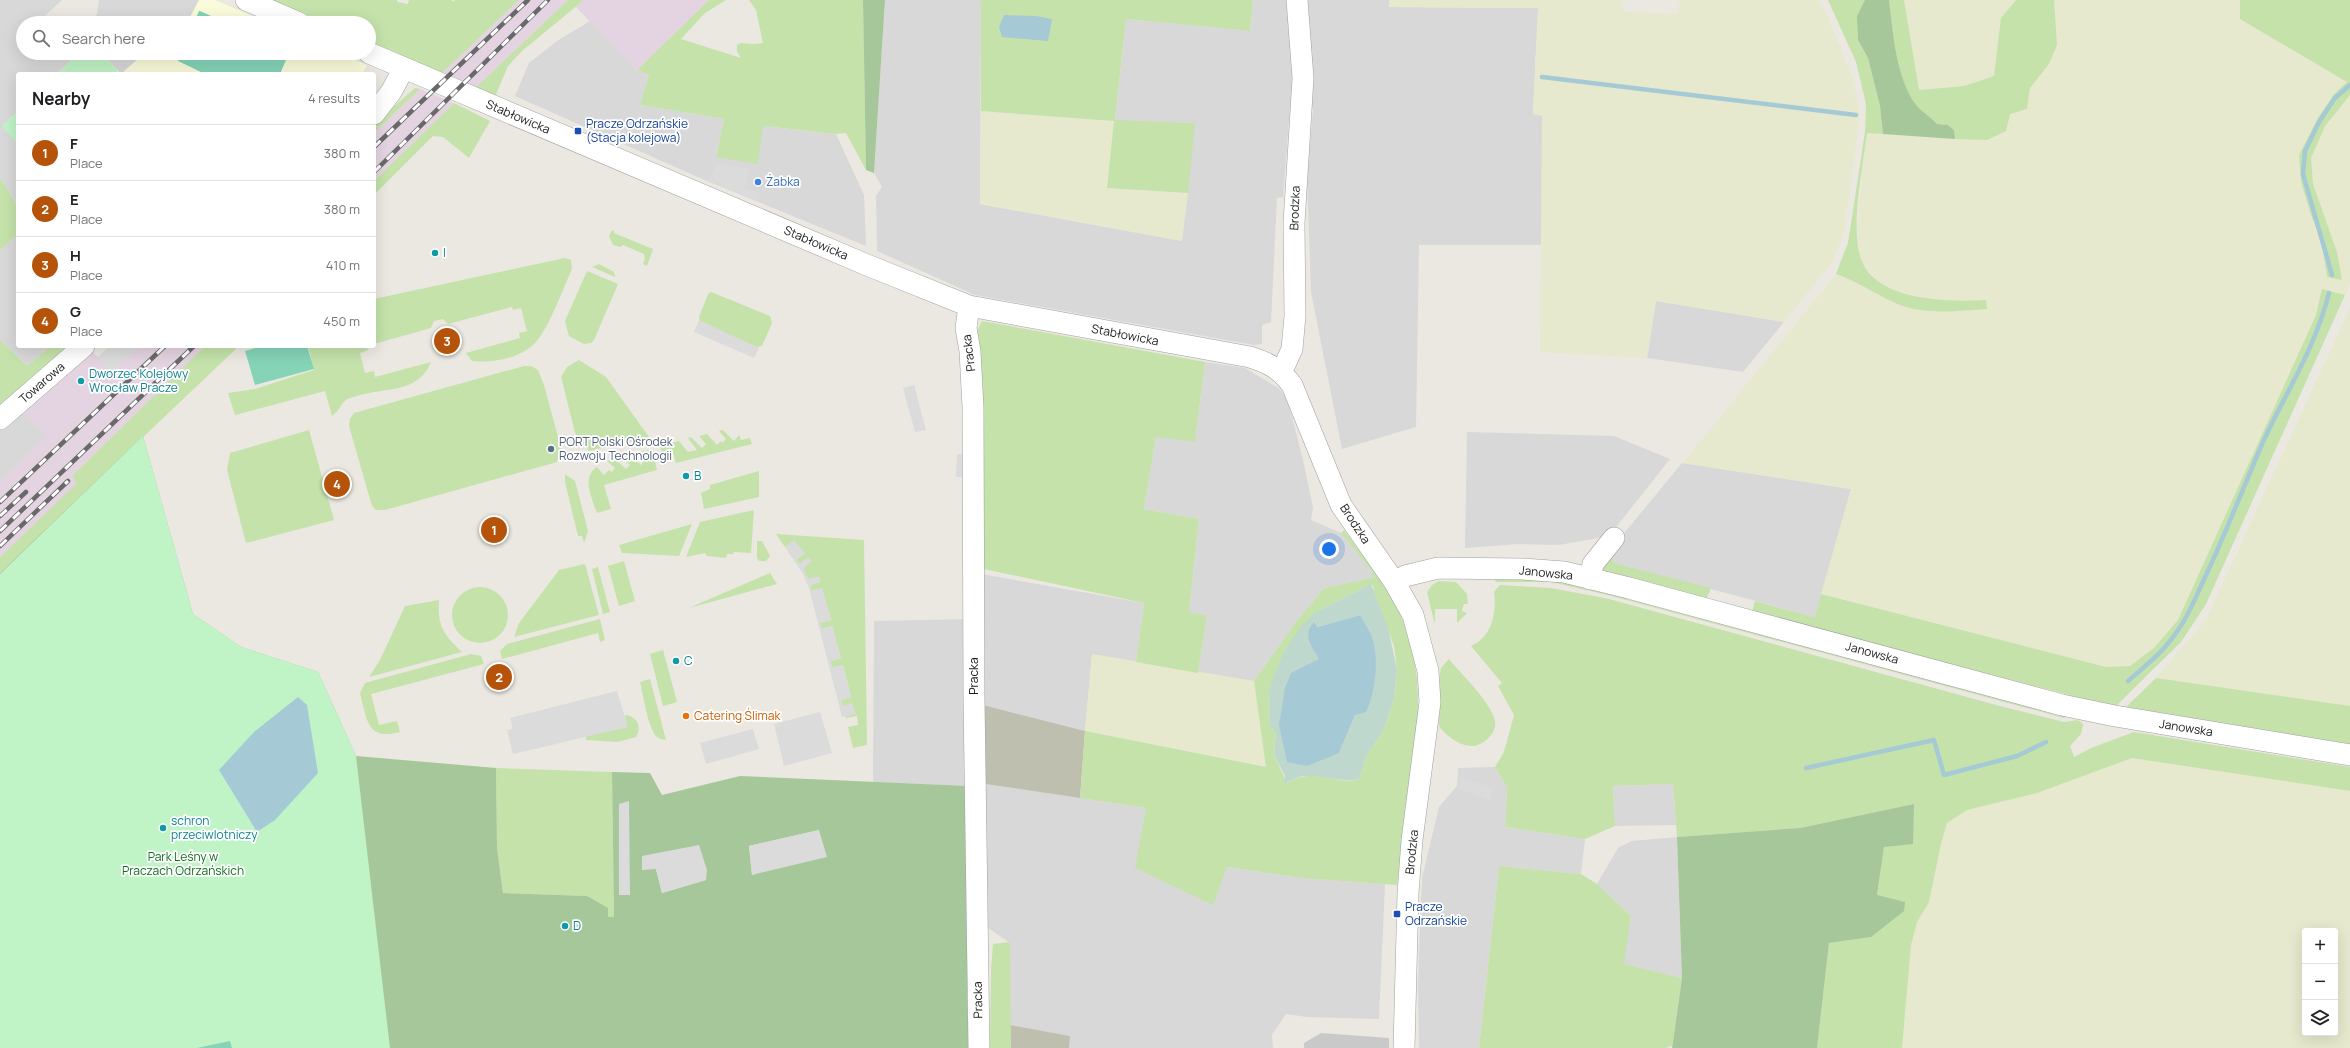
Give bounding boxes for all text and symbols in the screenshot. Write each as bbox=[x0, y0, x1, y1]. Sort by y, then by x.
search box bbox=[16, 16, 376, 60]
icon: search bbox=[30, 27, 52, 49]
text: Search here bbox=[62, 28, 145, 49]
text: Nearby bbox=[32, 87, 90, 110]
text: 4 results bbox=[308, 89, 360, 107]
street label: Stabłowicka bbox=[483, 95, 553, 138]
place label: Pracze Odrzańskie (Stacja kolejowa) bbox=[586, 115, 688, 146]
marker: Pracze Odrzańskie (Stacja kolejowa) bbox=[573, 126, 583, 136]
text: F bbox=[70, 133, 78, 154]
text: 1 bbox=[42, 144, 48, 162]
text: 380 m bbox=[324, 144, 360, 162]
text: Place bbox=[70, 154, 103, 172]
place label: Żabka bbox=[766, 173, 800, 190]
marker: Żabka bbox=[753, 177, 763, 187]
street label: Brodzka bbox=[1285, 185, 1304, 231]
text: E bbox=[70, 189, 79, 210]
text: 2 bbox=[41, 200, 49, 218]
text: 380 m bbox=[324, 200, 360, 218]
text: Place bbox=[70, 210, 103, 228]
street label: Stabłowicka bbox=[781, 221, 851, 264]
place label: I bbox=[443, 244, 446, 261]
text: H bbox=[70, 245, 81, 266]
marker: I bbox=[430, 248, 440, 258]
text: 3 bbox=[41, 256, 49, 274]
text: 410 m bbox=[326, 256, 360, 274]
text: Place bbox=[70, 266, 103, 284]
text: G bbox=[70, 301, 81, 322]
text: 4 bbox=[41, 312, 49, 330]
text: 450 m bbox=[323, 312, 360, 330]
street label: Stabłowicka bbox=[1090, 320, 1160, 349]
text: Place bbox=[70, 322, 103, 340]
pin: 3 bbox=[434, 326, 460, 356]
street label: Pracka bbox=[958, 334, 979, 373]
street label: Towarowa bbox=[15, 358, 68, 407]
place label: Dworzec Kolejowy Wrocław Pracze bbox=[89, 365, 189, 396]
marker: Dworzec Kolejowy Wrocław Pracze bbox=[76, 376, 86, 386]
place label: PORT Polski Ośrodek Rozwoju Technologii bbox=[559, 433, 674, 464]
marker: PORT Polski Ośrodek Rozwoju Technologii bbox=[546, 444, 556, 454]
place label: B bbox=[694, 467, 701, 484]
pin: 4 bbox=[324, 469, 350, 499]
marker: B bbox=[681, 471, 691, 481]
street label: Brodzka bbox=[1336, 500, 1375, 547]
pin: 1 bbox=[481, 515, 507, 545]
your location bbox=[1319, 539, 1339, 559]
street label: Janowska bbox=[1518, 561, 1574, 584]
street label: Janowska bbox=[1844, 637, 1900, 668]
place label: C bbox=[684, 652, 693, 669]
marker: C bbox=[671, 656, 681, 666]
street label: Pracka bbox=[965, 657, 982, 695]
pin: 2 bbox=[486, 662, 512, 692]
place label: Catering Ślimak bbox=[694, 707, 781, 724]
marker: Catering Ślimak bbox=[681, 711, 691, 721]
street label: Janowska bbox=[2158, 715, 2214, 740]
place label: schron przeciwlotniczy bbox=[171, 812, 258, 843]
marker: schron przeciwlotniczy bbox=[158, 823, 168, 833]
street label: Brodzka bbox=[1401, 829, 1422, 875]
park label: Park Leśny w Praczach Odrzańskich bbox=[122, 848, 244, 879]
place label: Pracze Odrzańskie bbox=[1405, 898, 1467, 929]
marker: Pracze Odrzańskie bbox=[1392, 909, 1402, 919]
place label: D bbox=[573, 917, 581, 934]
marker: D bbox=[560, 921, 570, 931]
map controls bbox=[2302, 928, 2338, 1036]
button: + bbox=[2302, 928, 2338, 964]
button: − bbox=[2302, 964, 2338, 1000]
street label: Pracka bbox=[969, 981, 986, 1019]
button: layers bbox=[2302, 1000, 2338, 1036]

